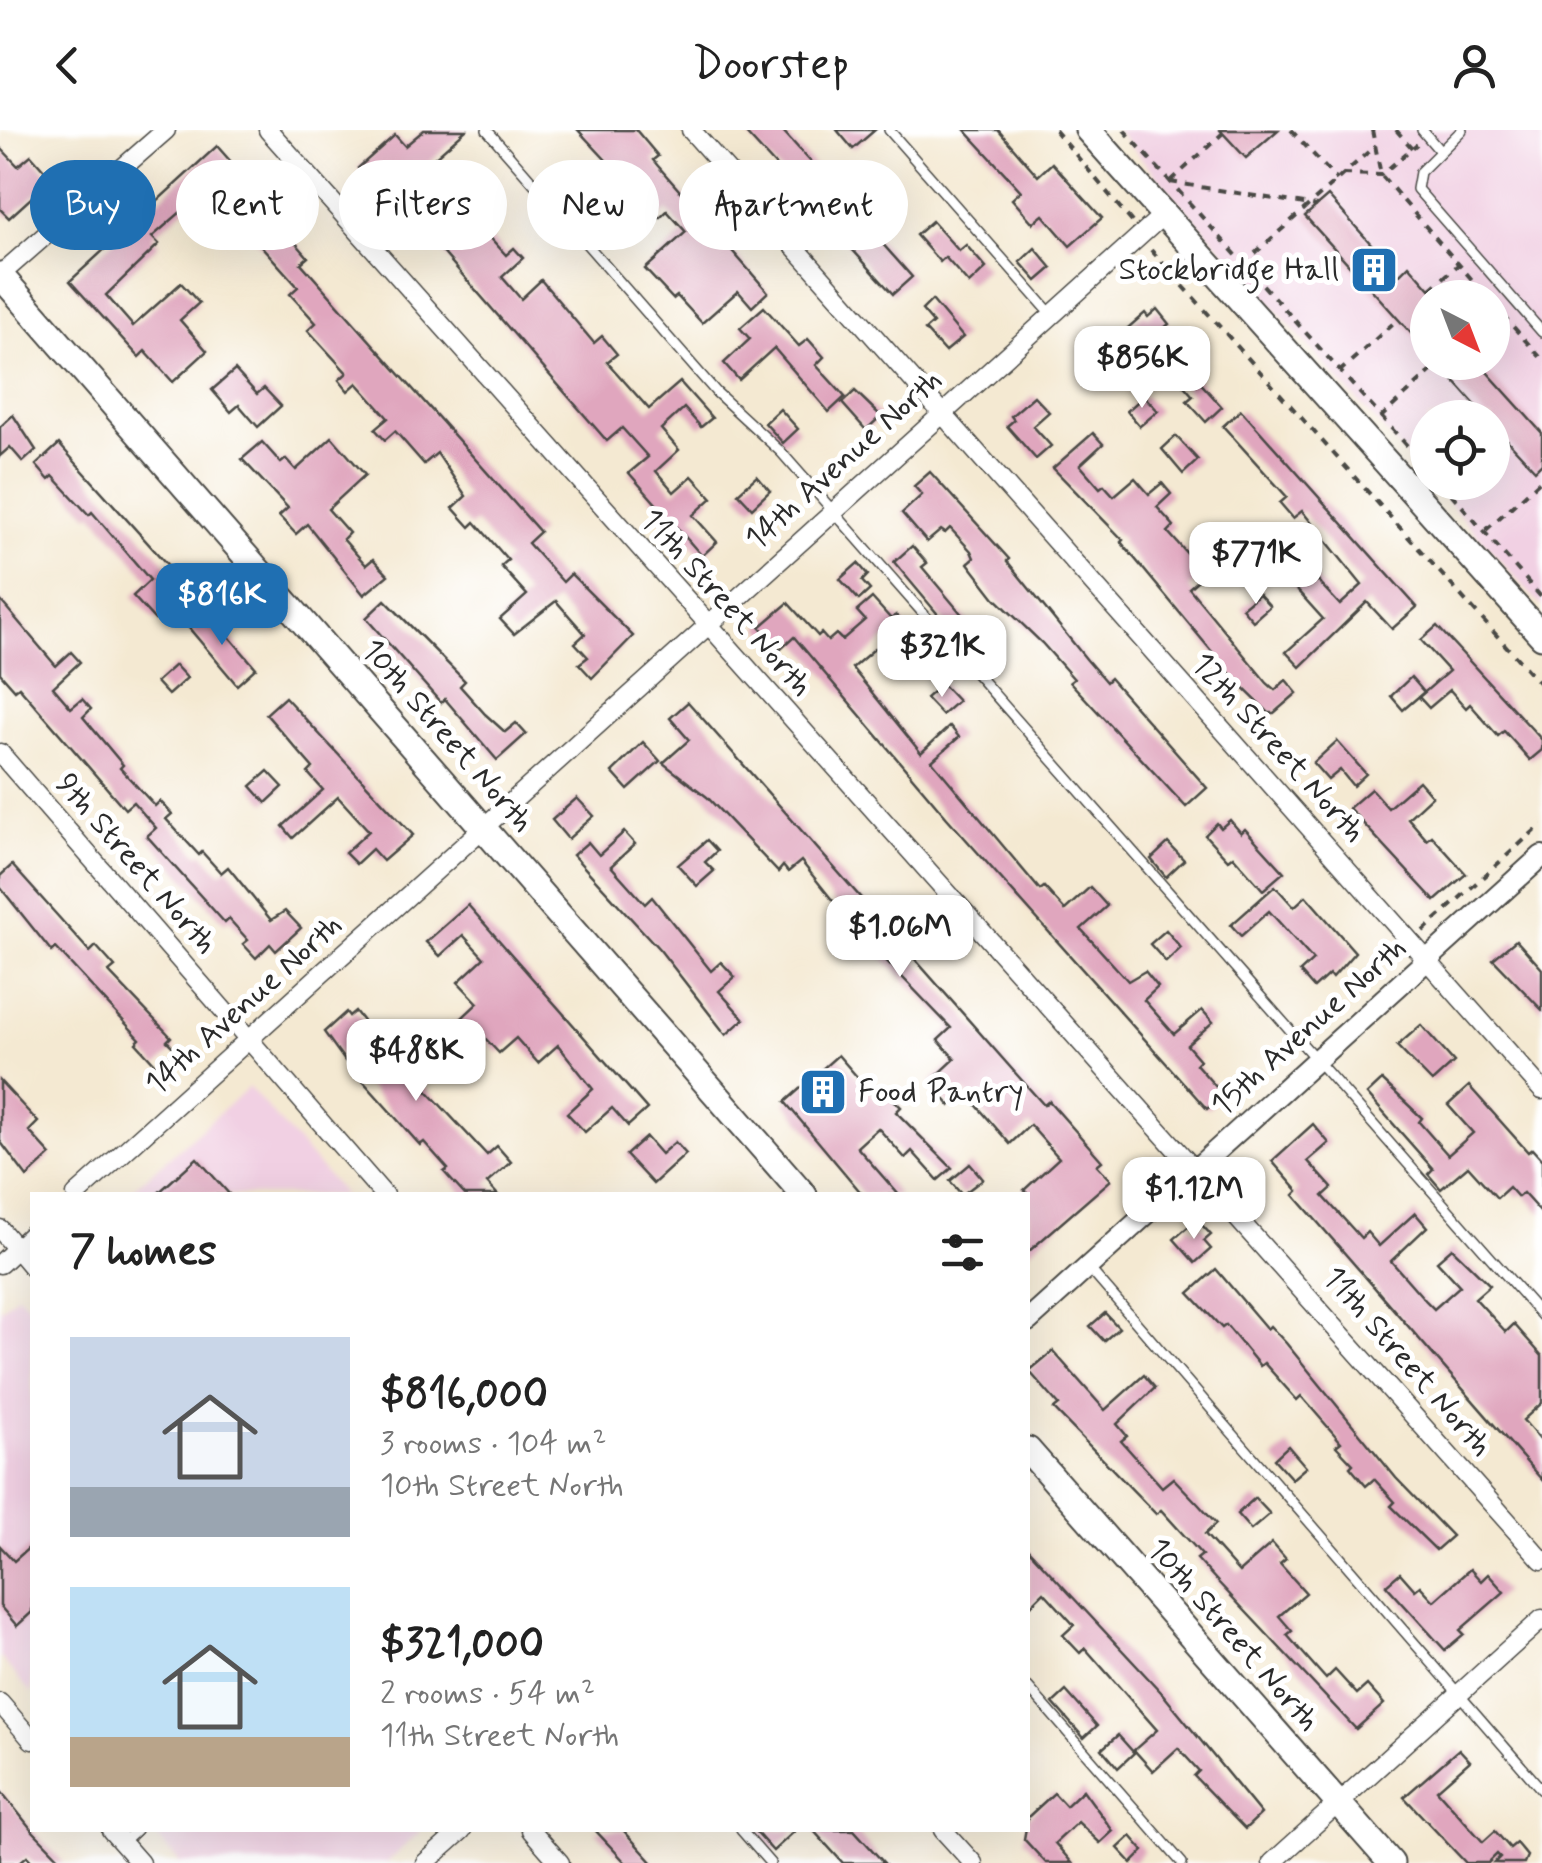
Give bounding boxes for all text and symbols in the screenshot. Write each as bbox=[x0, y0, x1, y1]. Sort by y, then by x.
text: Doorstep bbox=[692, 36, 850, 95]
icon: back bbox=[40, 38, 95, 93]
icon: person bbox=[1447, 38, 1502, 93]
chip: Buy bbox=[30, 160, 156, 250]
chip: Rent bbox=[176, 160, 319, 250]
chip: Filters bbox=[339, 160, 507, 250]
chip: New bbox=[527, 160, 659, 250]
chip: Apartment bbox=[679, 160, 908, 250]
building icon: Stockbridge Hall bbox=[1348, 244, 1400, 296]
place label: Stockbridge Hall bbox=[1119, 249, 1339, 294]
north arrow bbox=[1410, 280, 1510, 380]
map controls bbox=[1410, 280, 1510, 500]
pin: $856K bbox=[1072, 326, 1212, 411]
text: $856K bbox=[1096, 337, 1188, 379]
street label: 14th Avenue North bbox=[736, 360, 952, 560]
button: locate bbox=[1410, 400, 1510, 500]
street label: 11th Street North bbox=[630, 500, 822, 706]
pin: $771K bbox=[1186, 522, 1326, 607]
text: $771K bbox=[1211, 533, 1301, 575]
pin: $816K bbox=[152, 563, 292, 648]
text: $816K bbox=[178, 574, 266, 616]
pin: $321K bbox=[872, 615, 1012, 700]
text: $321K bbox=[899, 626, 985, 668]
street label: 10th Street North bbox=[351, 630, 543, 842]
street label: 12th Street North bbox=[1181, 644, 1375, 852]
street label: 9th Street North bbox=[46, 765, 226, 963]
pin: $1.06M bbox=[819, 895, 981, 980]
street label: 14th Avenue North bbox=[136, 905, 352, 1105]
text: $1.06M bbox=[848, 906, 952, 948]
street label: 15th Avenue North bbox=[1202, 928, 1416, 1126]
pin: $488K bbox=[346, 1019, 486, 1104]
text: $488K bbox=[369, 1030, 463, 1072]
building icon: Food Pantry bbox=[797, 1066, 849, 1118]
place label: Food Pantry bbox=[858, 1071, 1024, 1113]
pin: $1.12M bbox=[1113, 1157, 1275, 1242]
text: $1.12M bbox=[1144, 1168, 1244, 1210]
text: 7 homes bbox=[70, 1225, 217, 1280]
icon: filters bbox=[935, 1225, 990, 1280]
street label: 11th Street North bbox=[1313, 1258, 1501, 1466]
text: $816,000 bbox=[380, 1368, 548, 1423]
icon: home bbox=[150, 1377, 270, 1497]
text: 3 rooms · 104 m² bbox=[380, 1423, 606, 1465]
text: 10th Street North bbox=[380, 1465, 624, 1507]
street label: 10th Street North bbox=[1137, 1529, 1329, 1741]
text: $321,000 bbox=[380, 1618, 544, 1673]
icon: home bbox=[150, 1627, 270, 1747]
text: 2 rooms · 54 m² bbox=[380, 1673, 595, 1715]
text: 11th Street North bbox=[380, 1715, 619, 1757]

